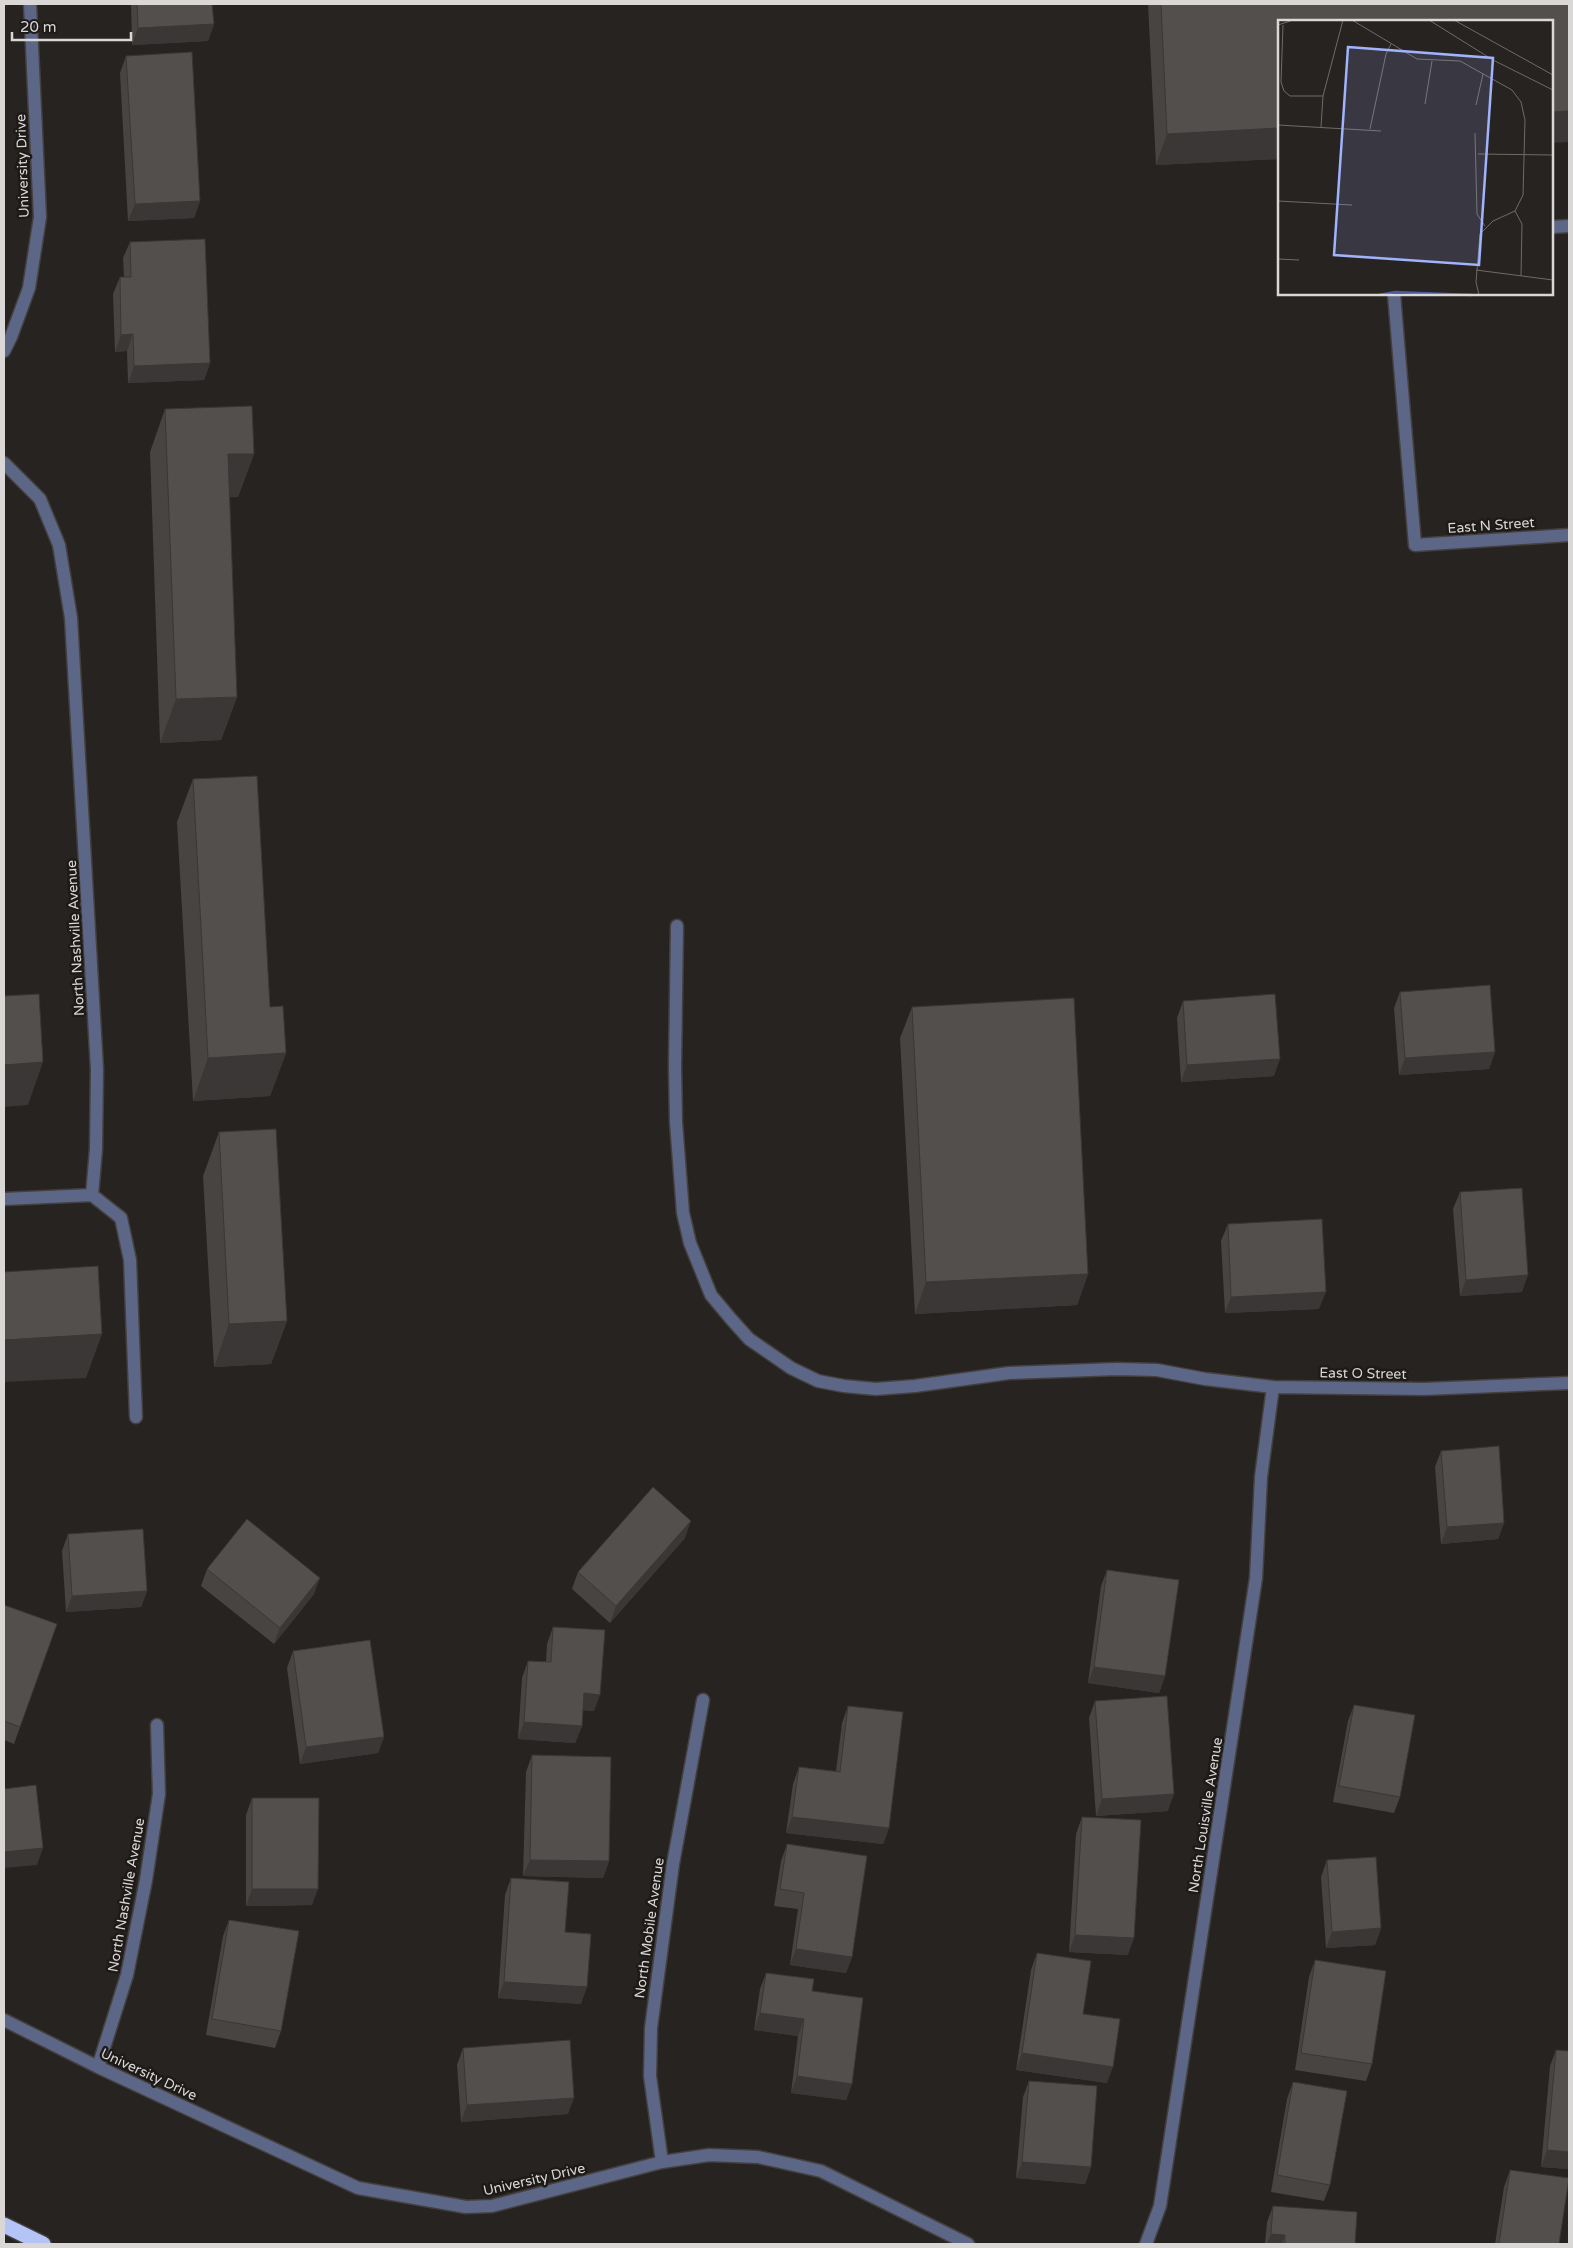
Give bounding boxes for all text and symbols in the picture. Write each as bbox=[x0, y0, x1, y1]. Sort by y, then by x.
scale bar bbox=[12, 10, 131, 42]
text: 20 m bbox=[20, 18, 57, 36]
inset map bbox=[1278, 20, 1553, 295]
street label: University Drive bbox=[12, 114, 33, 218]
street label: East N Street bbox=[1447, 514, 1536, 537]
street label: North Nashville Avenue bbox=[63, 859, 88, 1016]
street label: East O Street bbox=[1319, 1364, 1407, 1383]
street label: North Louisville Avenue bbox=[1185, 1736, 1226, 1894]
street label: North Nashville Avenue bbox=[105, 1817, 148, 1973]
street label: North Mobile Avenue bbox=[631, 1857, 668, 1999]
street label: University Drive bbox=[98, 2045, 200, 2104]
street label: University Drive bbox=[481, 2159, 587, 2199]

